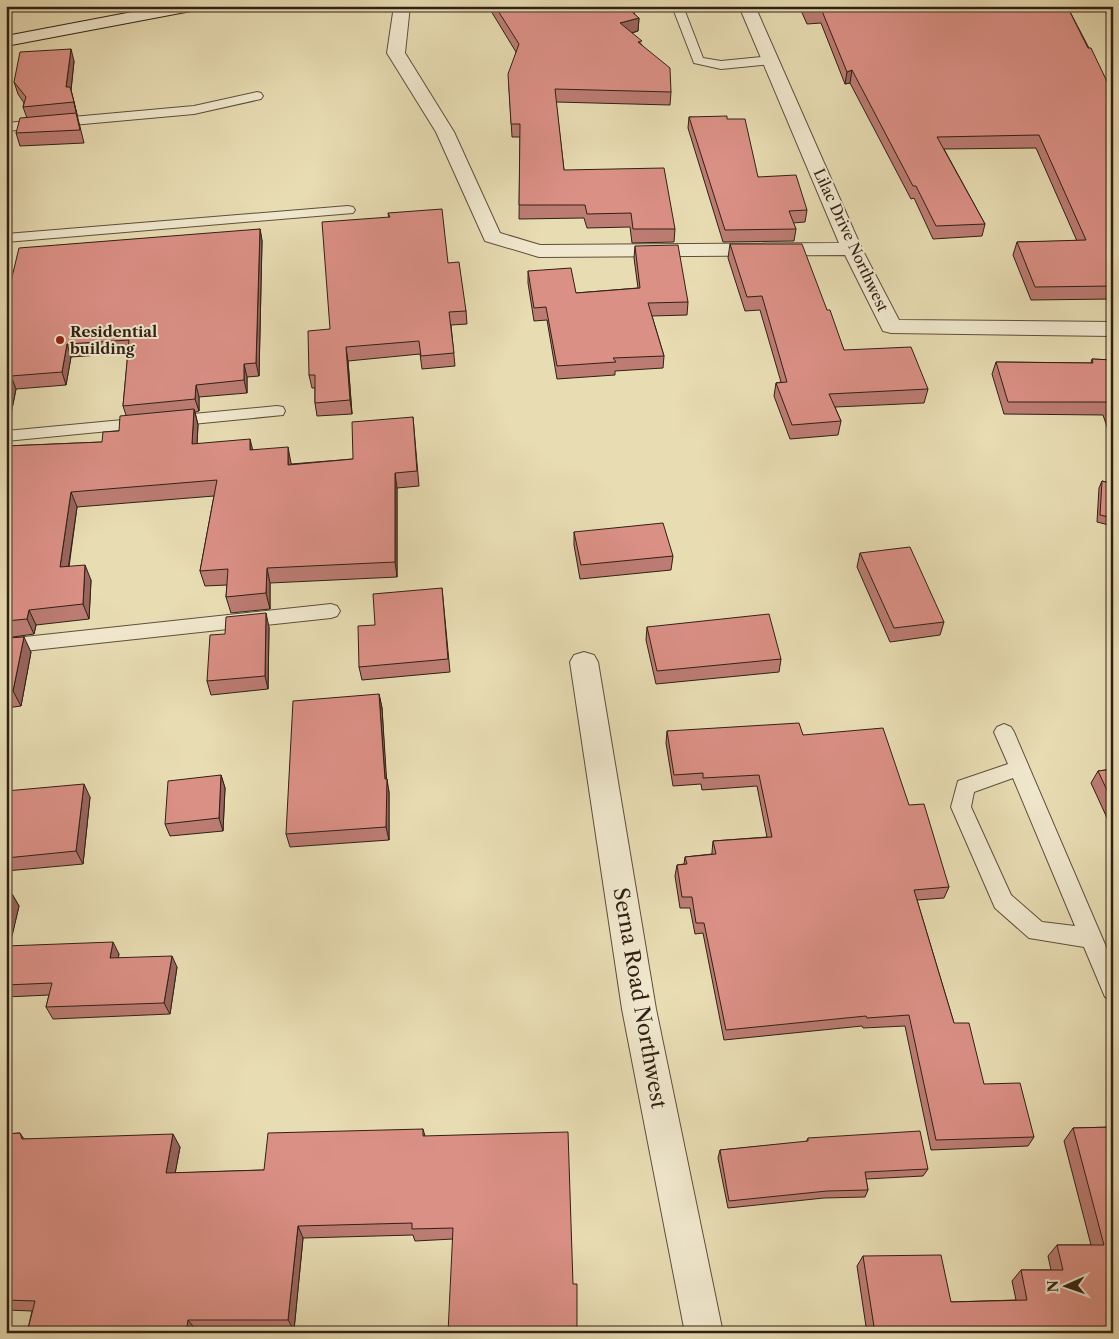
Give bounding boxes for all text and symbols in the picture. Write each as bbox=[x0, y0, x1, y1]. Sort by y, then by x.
street label: Lilac Drive Northwest bbox=[810, 165, 893, 315]
place label: Residential building bbox=[69, 322, 157, 358]
marker: Residential building bbox=[54, 334, 66, 346]
street label: Serna Road Northwest bbox=[608, 886, 672, 1111]
north arrow bbox=[1042, 1262, 1092, 1312]
text: N bbox=[1044, 1280, 1062, 1293]

